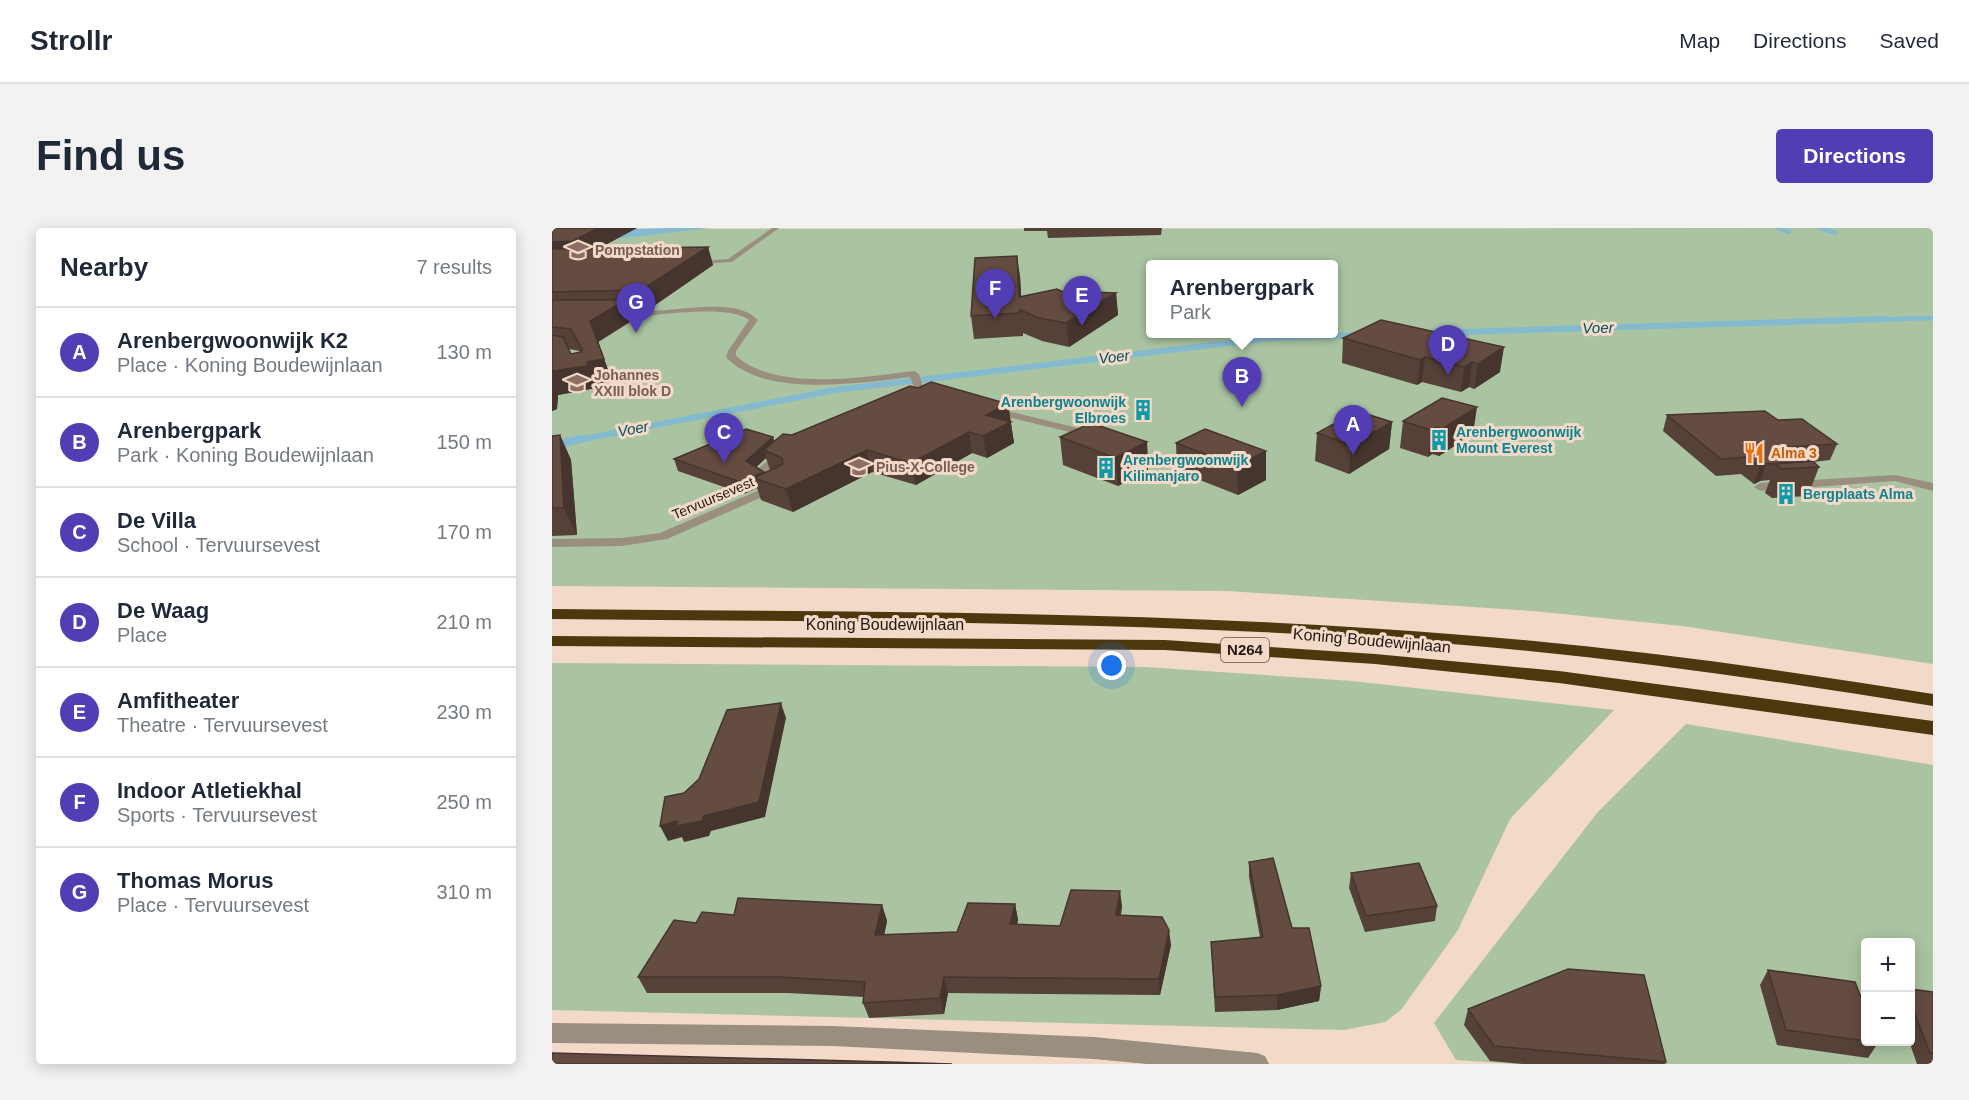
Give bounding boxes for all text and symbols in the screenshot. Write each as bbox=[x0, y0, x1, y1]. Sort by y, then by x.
text: Strollr bbox=[30, 25, 112, 56]
text: Map bbox=[1679, 29, 1720, 52]
text: Directions bbox=[1753, 29, 1846, 52]
text: Saved bbox=[1879, 29, 1939, 52]
button: Directions bbox=[1776, 129, 1933, 183]
text: Find us bbox=[36, 132, 185, 179]
school or university icon: Pompstation bbox=[566, 238, 590, 262]
place label: Pompstation bbox=[595, 242, 680, 258]
text: Nearby bbox=[60, 252, 148, 282]
text: 7 results bbox=[416, 256, 492, 278]
popup bbox=[1146, 260, 1338, 338]
pin: F bbox=[976, 270, 1014, 319]
text: Arenbergpark bbox=[1170, 275, 1314, 300]
pin: E bbox=[1062, 276, 1102, 326]
pin: G bbox=[616, 284, 656, 333]
text: Park bbox=[1170, 301, 1211, 323]
water label: Voer bbox=[1582, 318, 1615, 337]
pin: D bbox=[1428, 326, 1468, 375]
text: Arenbergwoonwijk K2 bbox=[117, 328, 348, 353]
text: A bbox=[72, 341, 87, 363]
text: 130 m bbox=[436, 341, 492, 363]
water label: Voer bbox=[1097, 346, 1131, 367]
text: Place · Koning Boudewijnlaan bbox=[117, 354, 383, 376]
pin: B bbox=[1222, 358, 1262, 407]
place label: Johannes XXIII blok D bbox=[594, 367, 671, 399]
school or university icon: Johannes XXIII blok D bbox=[565, 371, 589, 395]
place label: Arenbergwoonwijk Elbroes bbox=[1001, 394, 1126, 426]
building icon: Arenbergwoonwijk Elbroes bbox=[1131, 398, 1155, 422]
pin: A bbox=[1334, 406, 1372, 455]
pin: C bbox=[704, 414, 744, 463]
water label: Voer bbox=[616, 417, 651, 440]
text: Arenbergpark bbox=[117, 418, 261, 443]
place label: Arenbergwoonwijk Mount Everest bbox=[1456, 424, 1581, 456]
building icon: Arenbergwoonwijk Mount Everest bbox=[1427, 428, 1451, 452]
text: B bbox=[72, 431, 87, 453]
text: 150 m bbox=[436, 431, 492, 453]
restaurant icon: Alma 3 bbox=[1742, 441, 1766, 465]
text: Park · Koning Boudewijnlaan bbox=[117, 444, 374, 466]
place label: Alma 3 bbox=[1771, 445, 1817, 461]
place label: Arenbergwoonwijk Kilimanjaro bbox=[1123, 452, 1248, 484]
school or university icon: Pius-X-College bbox=[847, 455, 871, 479]
building icon: Arenbergwoonwijk Kilimanjaro bbox=[1094, 456, 1118, 480]
place label: Pius-X-College bbox=[876, 459, 975, 475]
street label: Tervuursevest bbox=[670, 474, 756, 522]
building icon: Bergplaats Alma bbox=[1774, 482, 1798, 506]
place label: Bergplaats Alma bbox=[1803, 486, 1913, 502]
text: De Villa bbox=[117, 508, 196, 533]
text: C bbox=[72, 521, 87, 543]
text: 170 m bbox=[436, 521, 492, 543]
text: School · Tervuursevest bbox=[117, 534, 320, 556]
text: De Waag bbox=[117, 598, 209, 623]
text: D bbox=[72, 611, 87, 633]
text: 210 m bbox=[436, 611, 492, 633]
street label: Koning Boudewijnlaan bbox=[806, 616, 964, 633]
text: Place bbox=[117, 624, 167, 646]
street label: Koning Boudewijnlaan bbox=[1292, 625, 1452, 656]
road number: N264 bbox=[1221, 638, 1269, 662]
your location bbox=[1097, 651, 1126, 680]
text: Amfitheater bbox=[117, 688, 239, 713]
text: E bbox=[73, 701, 86, 723]
text: 230 m bbox=[436, 701, 492, 723]
text: Theatre · Tervuursevest bbox=[117, 714, 328, 736]
text: Indoor Atletiekhal bbox=[117, 778, 302, 803]
text: F bbox=[73, 791, 86, 813]
text: 250 m bbox=[436, 791, 492, 813]
text: Sports · Tervuursevest bbox=[117, 804, 317, 826]
text: Thomas Morus bbox=[117, 868, 273, 893]
text: G bbox=[72, 881, 87, 903]
text: 310 m bbox=[436, 881, 492, 903]
text: Place · Tervuursevest bbox=[117, 894, 309, 916]
map controls bbox=[1861, 938, 1915, 1046]
button: + bbox=[1861, 938, 1915, 992]
button: − bbox=[1861, 992, 1915, 1046]

